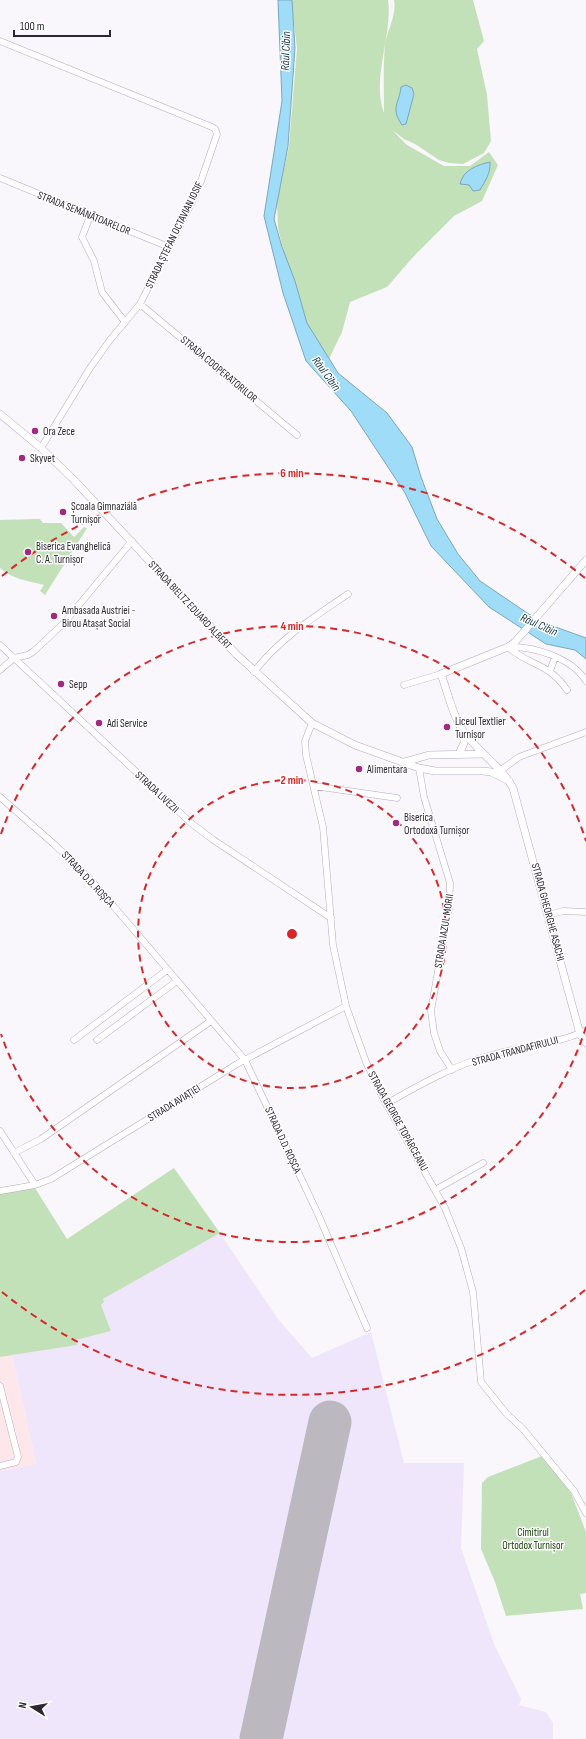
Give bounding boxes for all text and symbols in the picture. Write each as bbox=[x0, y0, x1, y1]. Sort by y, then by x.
scale bar bbox=[14, 12, 110, 38]
text: 100 m bbox=[20, 19, 45, 34]
water label: Râul Cibin bbox=[278, 31, 294, 71]
street label: STRADA ȘTEFAN OCTAVIAN IOSIF bbox=[142, 179, 206, 291]
street label: STRADA SEMĂNĂTOARELOR bbox=[36, 187, 133, 238]
street label: STRADA COOPERATORILOR bbox=[178, 333, 260, 405]
water label: Râul Cibin bbox=[308, 354, 344, 394]
place label: Ora Zece bbox=[43, 425, 75, 438]
marker: Ora Zece bbox=[30, 426, 40, 436]
place label: Skyvet bbox=[30, 452, 56, 465]
marker: Skyvet bbox=[17, 453, 27, 463]
text: 6 min bbox=[280, 466, 304, 481]
place label: Școala Gimnazială Turnișor bbox=[71, 500, 137, 526]
marker: Școala Gimnazială Turnișor bbox=[58, 507, 68, 517]
place label: Biserica Evanghelică C. A. Turnișor bbox=[36, 540, 111, 566]
marker: Biserica Evanghelică C. A. Turnișor bbox=[23, 547, 33, 557]
street label: STRADA BIELTZ EDUARD ALBERT bbox=[146, 558, 235, 652]
place label: Ambasada Austriei - Birou Atașat Social bbox=[61, 604, 136, 630]
water label: Râul Cibin bbox=[518, 610, 560, 640]
marker: Ambasada Austriei - Birou Atașat Social bbox=[49, 611, 59, 621]
text: 4 min bbox=[280, 619, 304, 634]
place label: Sepp bbox=[69, 678, 87, 691]
marker: Sepp bbox=[56, 679, 66, 689]
place label: Liceul Textlier Turnișor bbox=[455, 715, 506, 741]
place label: Adi Service bbox=[106, 717, 147, 730]
marker: Adi Service bbox=[94, 718, 104, 728]
marker: Liceul Textlier Turnișor bbox=[442, 722, 452, 732]
place label: Alimentara bbox=[366, 763, 407, 776]
marker: Alimentara bbox=[354, 764, 364, 774]
street label: STRADA LIVEZII bbox=[132, 768, 182, 816]
text: 2 min bbox=[281, 773, 303, 788]
place label: Biserica Ortodoxă Turnișor bbox=[404, 811, 469, 837]
marker: Biserica Ortodoxă Turnișor bbox=[391, 818, 401, 828]
street label: STRADA D.D. ROȘCA bbox=[59, 848, 117, 910]
street label: STRADA GHEORGHE ASACHI bbox=[529, 862, 567, 962]
street label: STRADA IAZUL MORII bbox=[432, 893, 456, 969]
centre of rings bbox=[285, 927, 299, 941]
street label: STRADA TRANDAFIRULUI bbox=[470, 1033, 560, 1069]
street label: STRADA GEORGE TOPÂRCEANU bbox=[365, 1069, 431, 1173]
street label: STRADA AVIAȚIEI bbox=[145, 1082, 203, 1124]
street label: STRADA D.D. ROȘCA bbox=[262, 1105, 304, 1176]
park label: Cimitirul Ortodox Turnișor bbox=[502, 1526, 564, 1552]
north arrow bbox=[12, 1687, 52, 1727]
text: N bbox=[16, 1701, 30, 1709]

